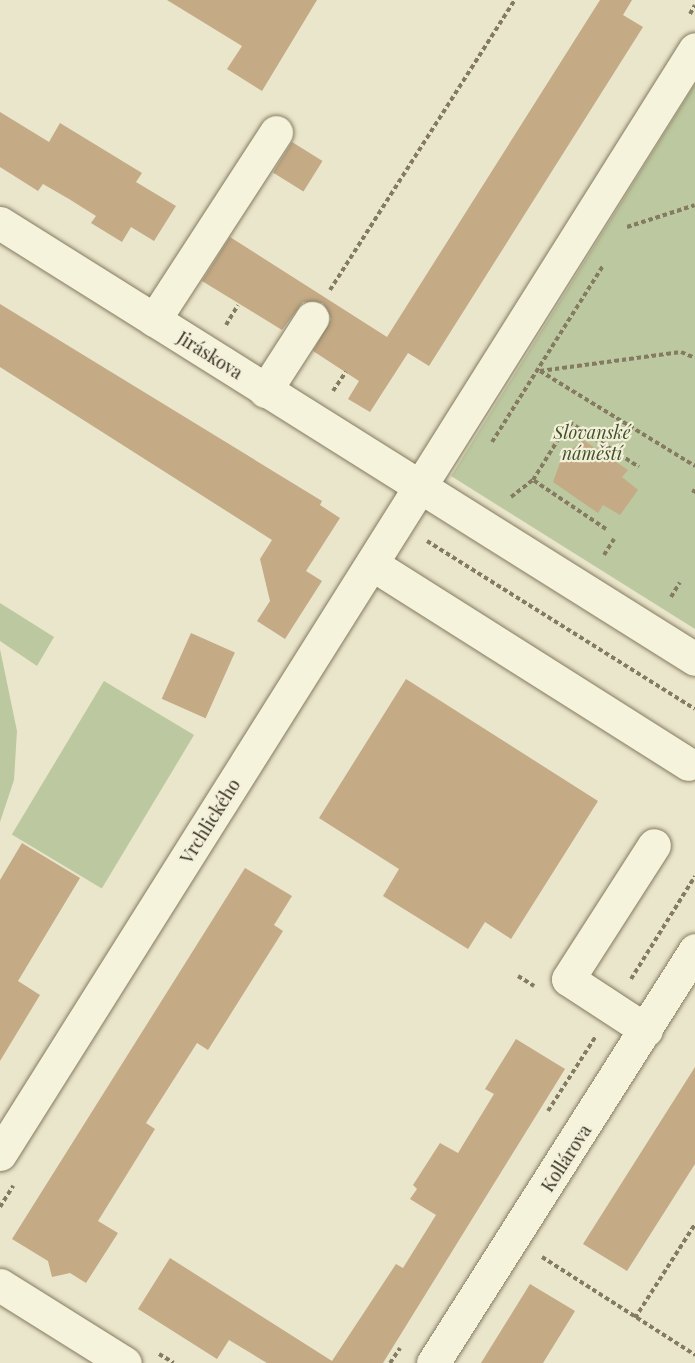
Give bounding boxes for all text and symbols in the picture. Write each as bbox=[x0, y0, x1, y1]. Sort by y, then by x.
street label: Jiráskova bbox=[173, 327, 247, 383]
park label: Slovanské náměstí bbox=[553, 422, 631, 464]
street label: Vrchlického bbox=[175, 775, 245, 867]
street label: Kollárova bbox=[536, 1120, 596, 1196]

